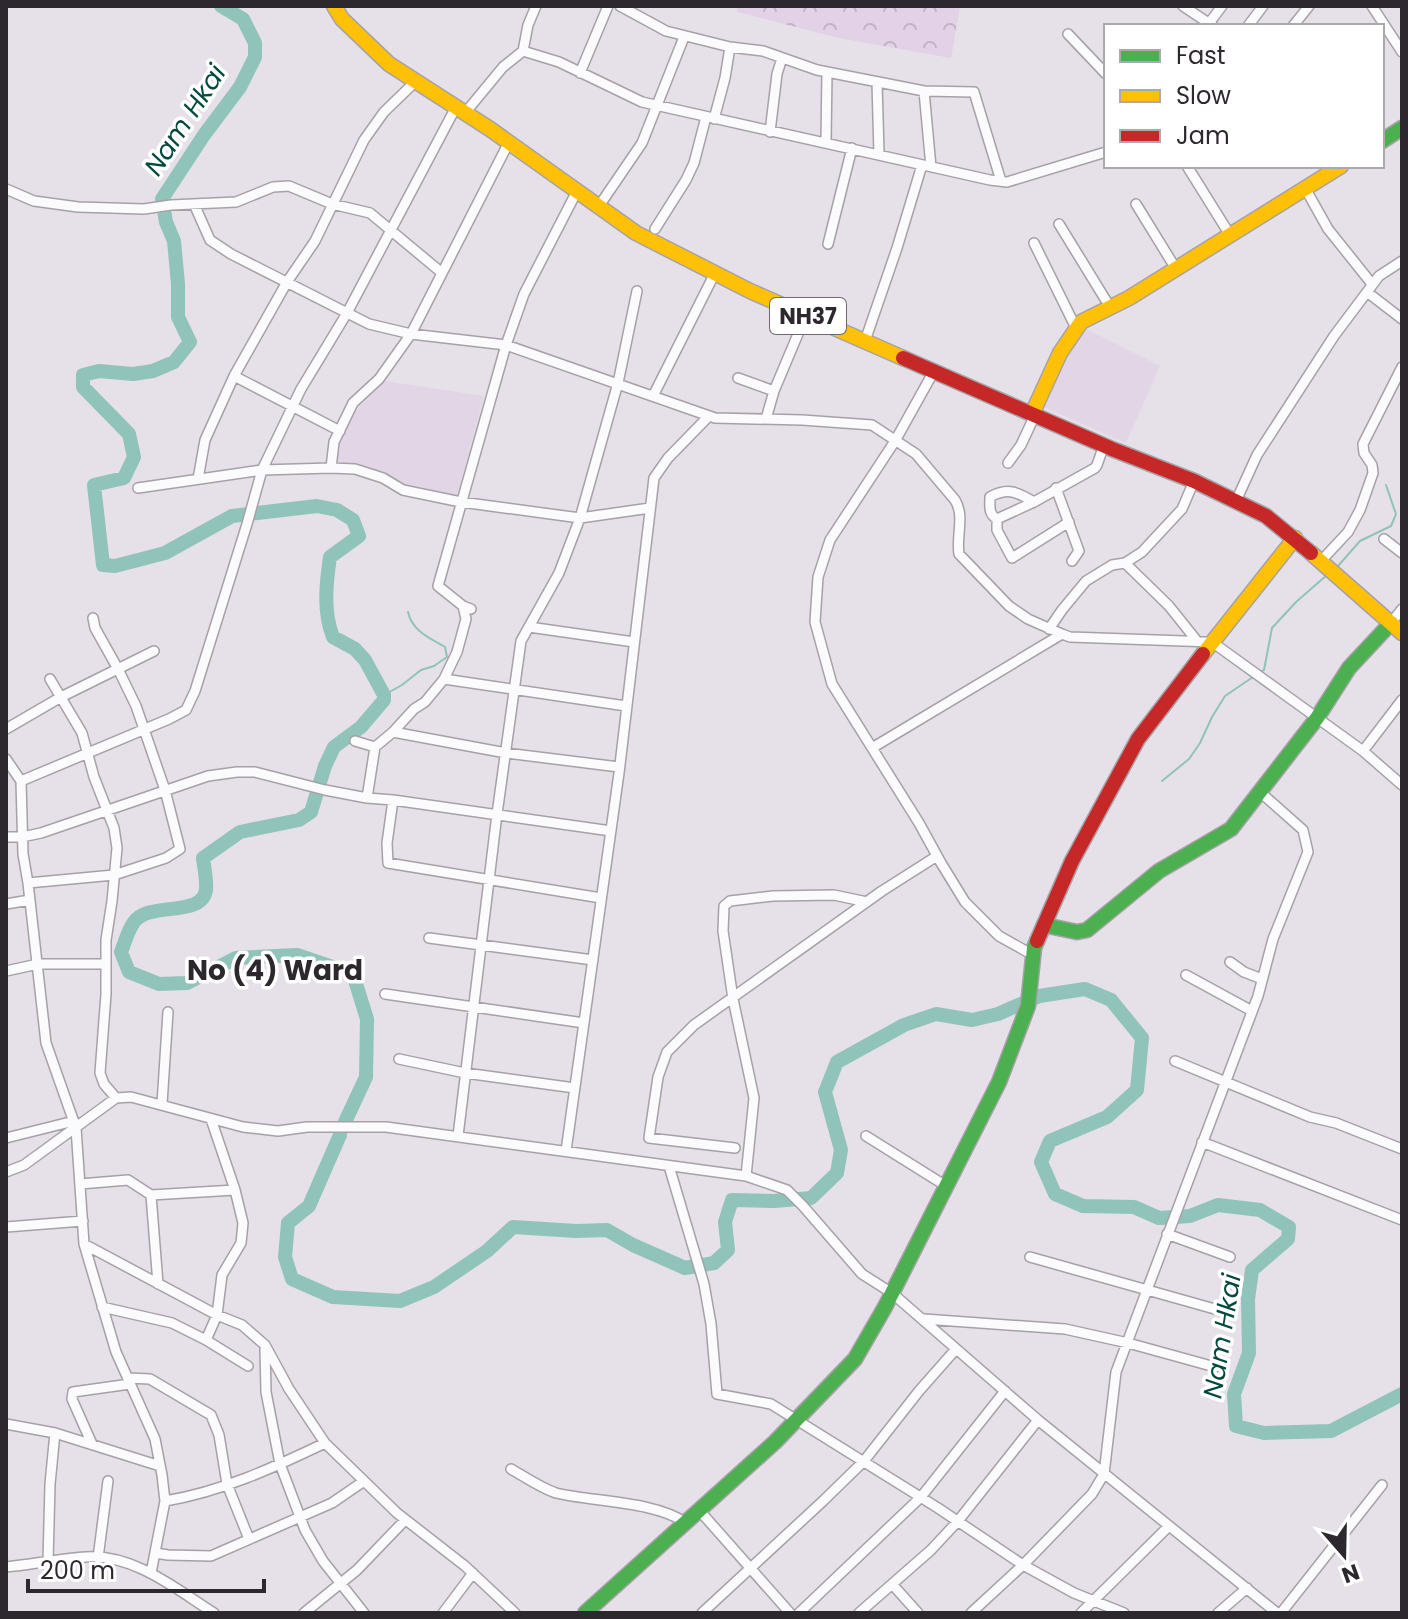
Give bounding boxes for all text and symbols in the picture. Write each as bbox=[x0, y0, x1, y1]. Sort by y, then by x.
legend bbox=[1104, 24, 1384, 168]
text: Fast bbox=[1176, 39, 1226, 72]
water label: Nam Hkai bbox=[136, 57, 235, 183]
text: Slow bbox=[1176, 79, 1231, 112]
text: Jam bbox=[1176, 119, 1230, 152]
road number: NH37 bbox=[770, 298, 846, 334]
district label: No (4) Ward bbox=[187, 951, 363, 990]
water label: Nam Hkai bbox=[1194, 1271, 1250, 1401]
north arrow bbox=[1304, 1515, 1384, 1595]
scale bar bbox=[28, 1543, 264, 1593]
text: 200 m bbox=[40, 1554, 115, 1587]
text: N bbox=[1338, 1556, 1364, 1591]

